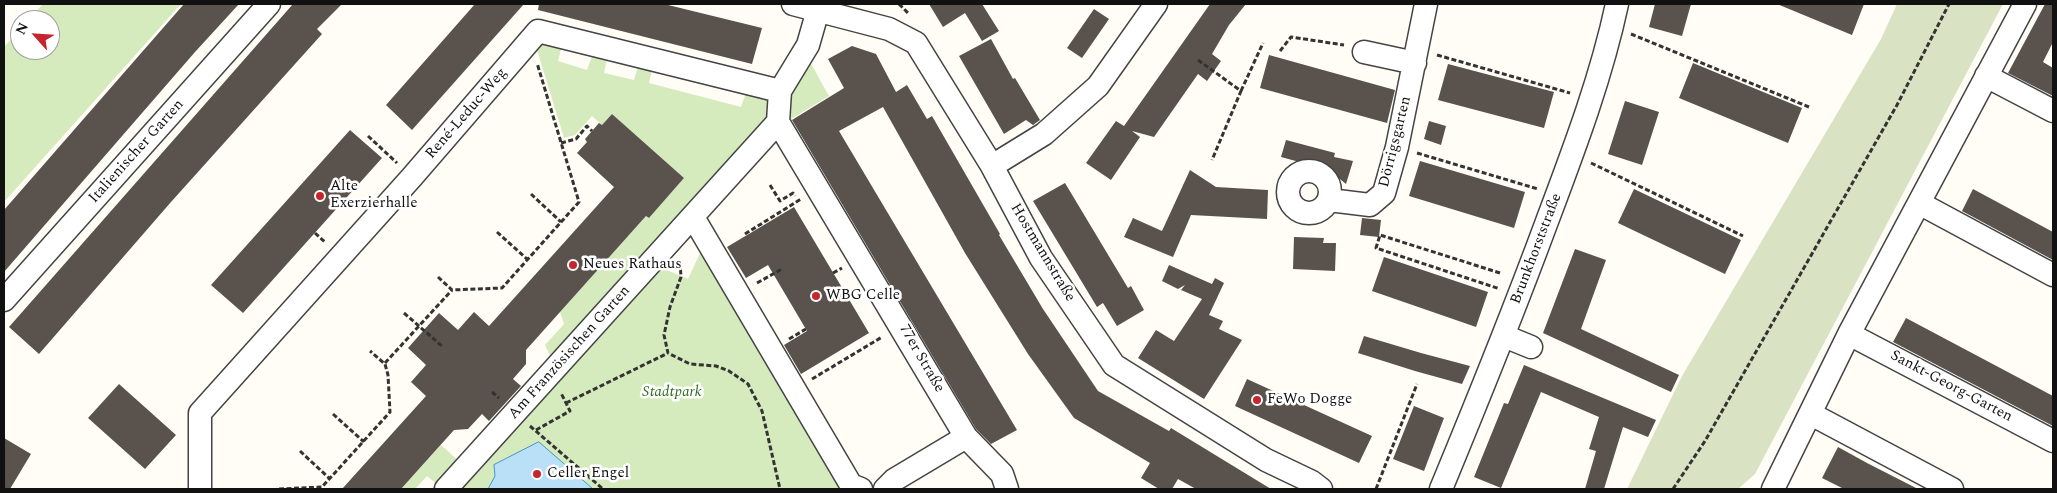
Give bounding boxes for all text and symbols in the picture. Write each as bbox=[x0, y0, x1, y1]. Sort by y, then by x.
north arrow bbox=[10, 10, 60, 60]
text: N bbox=[10, 19, 34, 38]
street label: René-Leduc-Weg bbox=[423, 65, 511, 163]
street label: Dörrigsgarten bbox=[1376, 95, 1416, 189]
street label: Italienischer Garten bbox=[86, 96, 188, 208]
place label: Alte Exerzierhalle bbox=[330, 178, 417, 213]
marker: Alte Exerzierhalle bbox=[314, 190, 326, 202]
street label: Brunkhorststraße bbox=[1508, 191, 1566, 307]
street label: Hostmannstraße bbox=[1006, 201, 1078, 305]
place label: Neues Rathaus bbox=[583, 256, 682, 274]
marker: Neues Rathaus bbox=[567, 259, 579, 271]
street label: Am Französischen Garten bbox=[505, 283, 635, 423]
place label: WBG Celle bbox=[826, 287, 900, 305]
marker: WBG Celle bbox=[810, 290, 822, 302]
street label: 77er Straße bbox=[894, 322, 948, 396]
street label: Sankt-Georg-Garten bbox=[1887, 347, 2015, 427]
park label: Stadtpark bbox=[642, 384, 702, 402]
place label: FeWo Dogge bbox=[1267, 391, 1352, 409]
marker: FeWo Dogge bbox=[1251, 394, 1263, 406]
place label: Celler Engel bbox=[547, 465, 629, 483]
marker: Celler Engel bbox=[531, 468, 543, 480]

